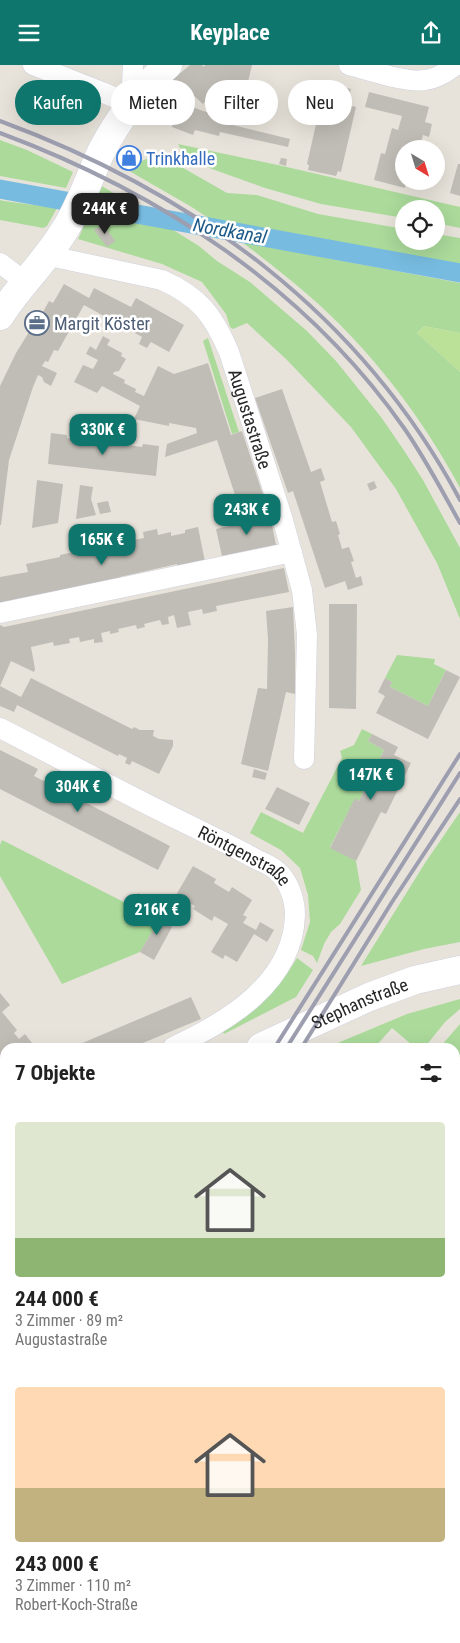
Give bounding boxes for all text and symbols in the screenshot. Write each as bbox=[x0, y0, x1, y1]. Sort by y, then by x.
icon: menu bbox=[15, 19, 43, 47]
icon: share bbox=[417, 19, 445, 47]
text: Keyplace bbox=[190, 20, 270, 45]
chip: Kaufen bbox=[15, 80, 101, 125]
chip: Mieten bbox=[111, 80, 195, 125]
chip: Filter bbox=[205, 80, 278, 125]
chip: Neu bbox=[288, 80, 352, 125]
north arrow bbox=[395, 140, 445, 190]
map controls bbox=[395, 140, 445, 250]
shop icon: Trinkhalle bbox=[116, 145, 142, 171]
place label: Trinkhalle bbox=[146, 148, 215, 169]
pin: 244K € bbox=[64, 193, 146, 235]
text: 244K € bbox=[83, 199, 127, 218]
button: locate bbox=[395, 200, 445, 250]
water label: Nordkanal bbox=[191, 213, 269, 249]
office icon: Margit Köster bbox=[24, 310, 50, 336]
place label: Margit Köster bbox=[54, 313, 151, 334]
street label: Augustastraße bbox=[225, 366, 276, 471]
pin: 330K € bbox=[62, 413, 144, 456]
text: 330K € bbox=[81, 420, 125, 439]
pin: 243K € bbox=[206, 493, 288, 536]
text: 243K € bbox=[225, 500, 269, 519]
pin: 165K € bbox=[61, 523, 143, 566]
text: 165K € bbox=[80, 530, 124, 549]
pin: 147K € bbox=[330, 759, 412, 801]
text: 147K € bbox=[349, 765, 393, 784]
pin: 304K € bbox=[37, 771, 119, 813]
text: 304K € bbox=[56, 777, 100, 796]
street label: Röntgenstraße bbox=[195, 821, 296, 889]
pin: 216K € bbox=[116, 893, 198, 936]
text: 216K € bbox=[135, 900, 179, 919]
street label: Stephanstraße bbox=[308, 973, 411, 1033]
icon: filters bbox=[417, 1059, 445, 1087]
text: 7 Objekte bbox=[15, 1061, 95, 1085]
icon: home bbox=[185, 1155, 275, 1245]
text: 244 000 € bbox=[15, 1287, 99, 1311]
text: 3 Zimmer · 89 m² bbox=[15, 1311, 123, 1330]
text: Augustastraße bbox=[15, 1330, 107, 1349]
icon: home bbox=[185, 1420, 275, 1510]
text: 243 000 € bbox=[15, 1552, 99, 1576]
text: 3 Zimmer · 110 m² bbox=[15, 1576, 131, 1595]
text: Robert-Koch-Straße bbox=[15, 1595, 138, 1614]

